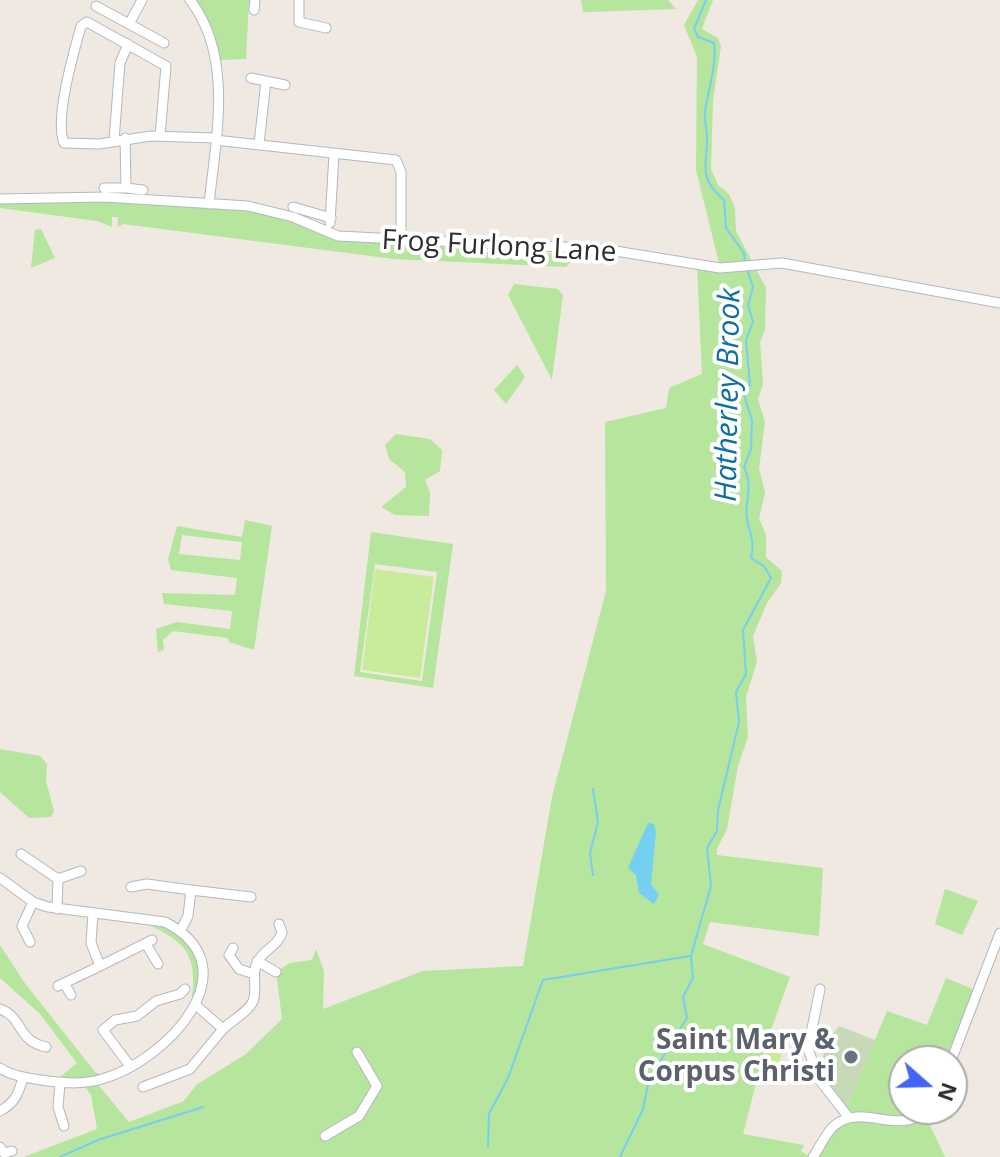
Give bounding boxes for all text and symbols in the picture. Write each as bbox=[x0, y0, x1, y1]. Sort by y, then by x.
street label: Frog Furlong Lane bbox=[381, 224, 617, 270]
water label: Hatherley Brook bbox=[709, 288, 749, 502]
place label: Saint Mary & Corpus Christi bbox=[638, 1024, 835, 1090]
north arrow bbox=[888, 1045, 968, 1125]
marker: Saint Mary & Corpus Christi bbox=[842, 1048, 860, 1066]
text: N bbox=[932, 1079, 966, 1106]

